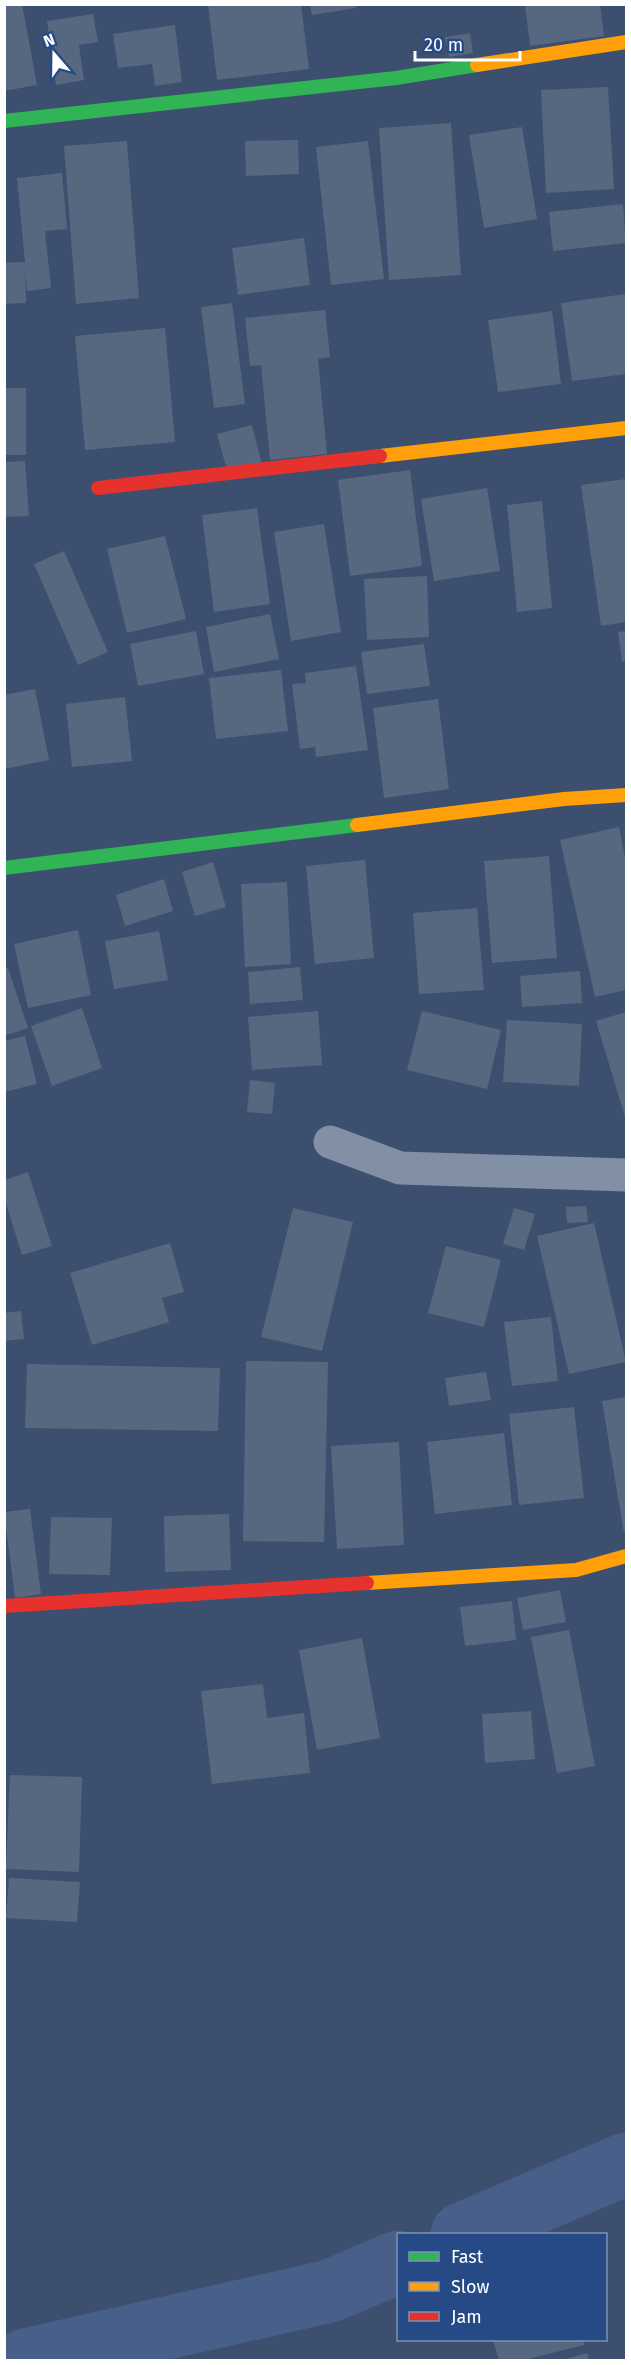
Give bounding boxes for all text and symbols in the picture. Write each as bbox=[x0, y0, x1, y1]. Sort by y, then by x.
north arrow bbox=[24, 24, 84, 84]
scale bar bbox=[415, 24, 520, 62]
text: N bbox=[41, 30, 57, 51]
text: 20 m bbox=[424, 34, 463, 56]
legend bbox=[397, 2233, 607, 2341]
text: Fast bbox=[451, 2246, 484, 2268]
text: Slow bbox=[451, 2276, 490, 2298]
text: Jam bbox=[451, 2306, 482, 2328]

